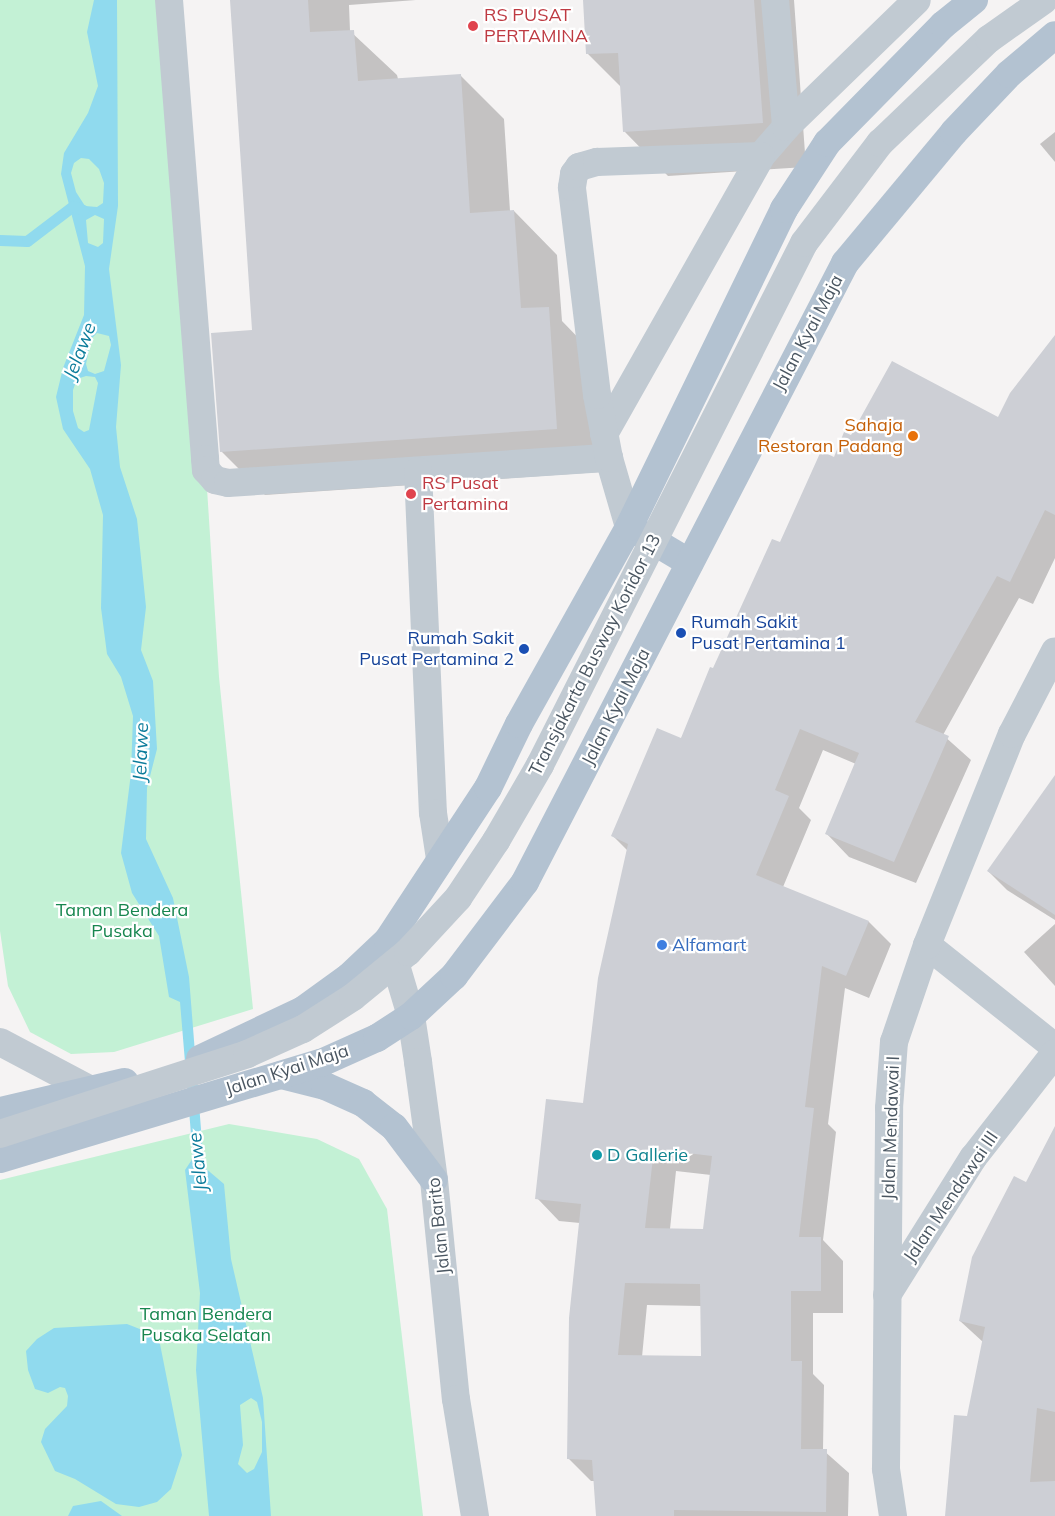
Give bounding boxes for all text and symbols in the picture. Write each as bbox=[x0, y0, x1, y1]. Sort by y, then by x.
place label: RS PUSAT PERTAMINA bbox=[484, 5, 588, 48]
marker: RS PUSAT PERTAMINA bbox=[466, 19, 480, 33]
street label: Jalan Kyai Maja bbox=[768, 271, 848, 395]
water label: Jelawe bbox=[59, 319, 101, 383]
place label: Sahaja Restoran Padang bbox=[758, 415, 903, 458]
marker: Sahaja Restoran Padang bbox=[907, 430, 919, 442]
place label: RS Pusat Pertamina bbox=[422, 473, 509, 516]
marker: RS Pusat Pertamina bbox=[404, 487, 418, 501]
street label: Transjakarta Busway Koridor 13 bbox=[525, 531, 665, 779]
place label: Rumah Sakit Pusat Pertamina 1 bbox=[691, 612, 846, 654]
marker: Rumah Sakit Pusat Pertamina 1 bbox=[675, 627, 687, 639]
place label: Rumah Sakit Pusat Pertamina 2 bbox=[359, 628, 514, 670]
marker: Rumah Sakit Pusat Pertamina 2 bbox=[518, 643, 530, 655]
street label: Jalan Kyai Maja bbox=[577, 645, 655, 769]
water label: Jelawe bbox=[129, 722, 153, 782]
park label: Taman Bendera Pusaka bbox=[56, 900, 188, 942]
place label: Alfamart bbox=[672, 934, 746, 956]
marker: Alfamart bbox=[656, 939, 668, 951]
street label: Jalan Kyai Maja bbox=[223, 1040, 351, 1100]
street label: Jalan Mendawai I bbox=[878, 1056, 904, 1200]
street label: Jalan Mendawai III bbox=[899, 1127, 1003, 1267]
water label: Jelawe bbox=[184, 1131, 212, 1193]
place label: D Gallerie bbox=[607, 1144, 688, 1166]
marker: D Gallerie bbox=[591, 1149, 603, 1161]
street label: Jalan Barito bbox=[423, 1176, 455, 1276]
park label: Taman Bendera Pusaka Selatan bbox=[140, 1304, 272, 1346]

